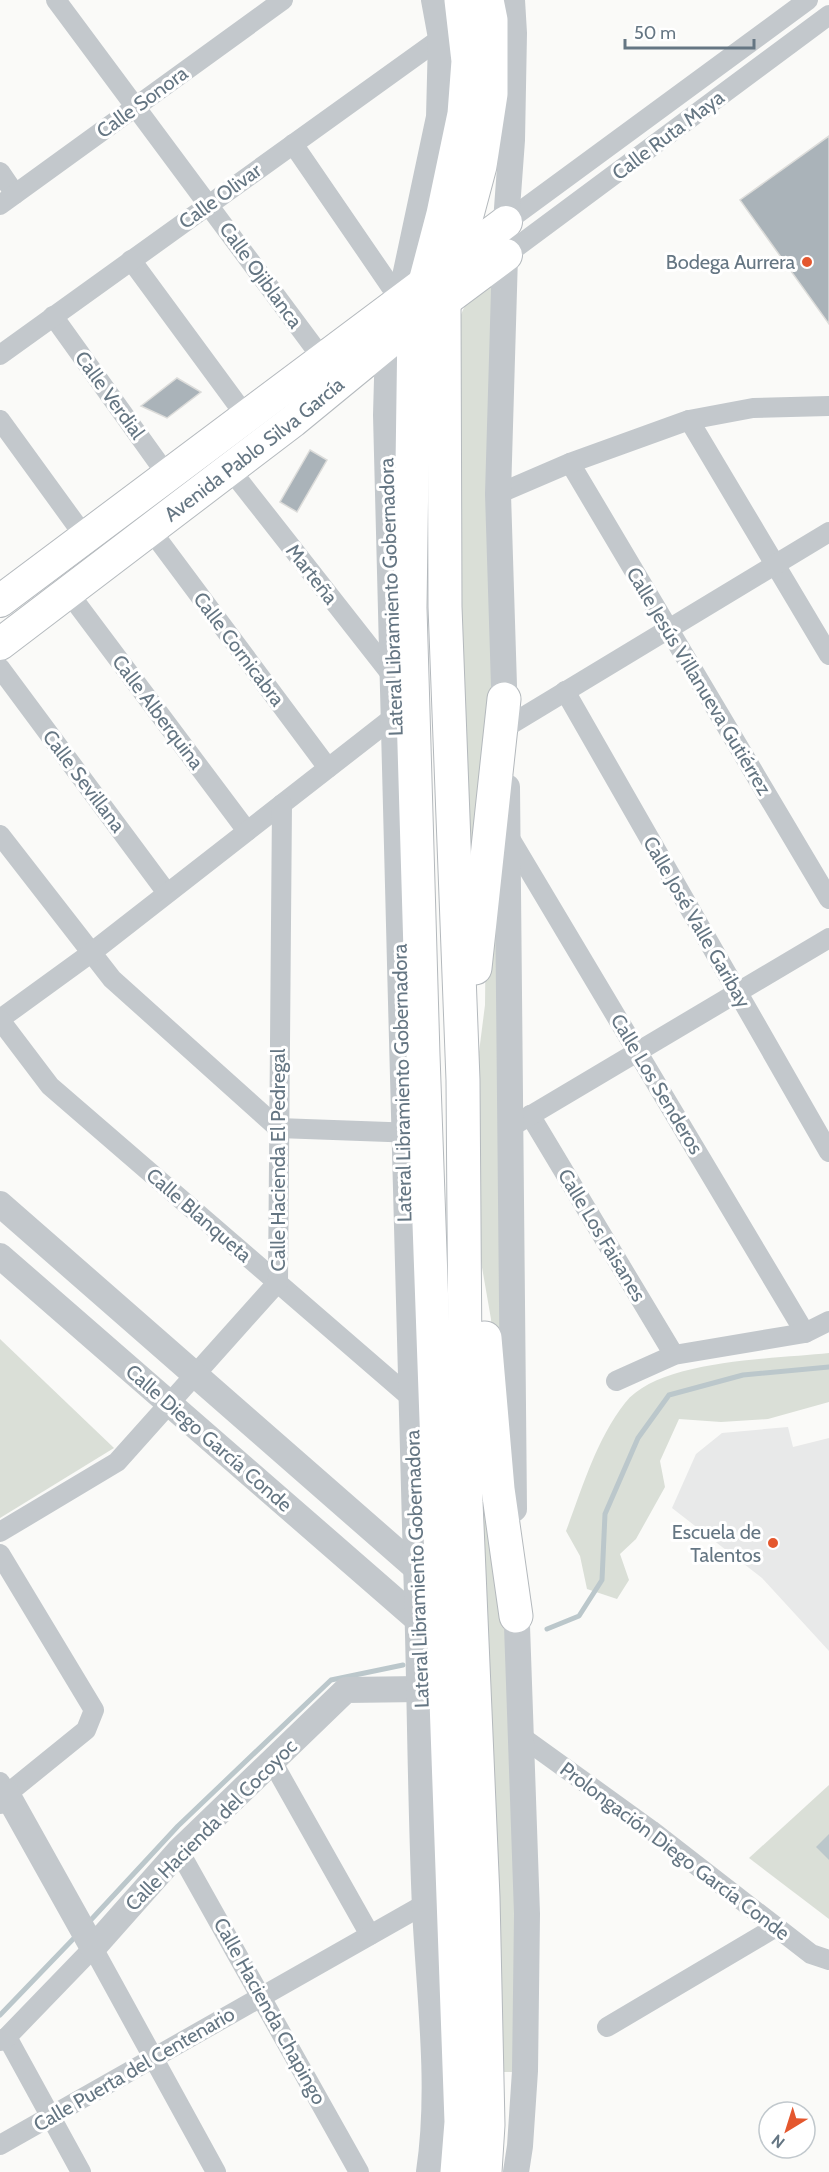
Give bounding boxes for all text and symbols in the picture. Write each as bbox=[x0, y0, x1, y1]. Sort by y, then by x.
scale bar bbox=[625, 12, 754, 50]
text: 50 m bbox=[634, 22, 676, 44]
street label: Calle Sonora bbox=[92, 61, 193, 143]
street label: Calle Ruta Maya bbox=[607, 85, 729, 185]
street label: Calle Olivar bbox=[174, 158, 266, 234]
street label: Calle Ojiblanca bbox=[215, 217, 308, 333]
place label: Bodega Aurrera bbox=[666, 250, 795, 274]
marker: Bodega Aurrera bbox=[800, 255, 814, 269]
street label: Calle Verdial bbox=[70, 346, 150, 444]
street label: Avenida Pablo Silva García bbox=[160, 372, 349, 527]
street label: Lateral Libramiento Gobernadora bbox=[374, 457, 408, 736]
street label: Marteña bbox=[281, 539, 343, 609]
street label: Calle Jesús Villanueva Gutiérrez bbox=[621, 563, 777, 799]
street label: Calle Cornicabra bbox=[188, 587, 290, 711]
street label: Calle Alberquina bbox=[107, 650, 209, 774]
street label: Calle Sevillana bbox=[38, 725, 130, 837]
street label: Calle José Valle Garibay bbox=[638, 832, 756, 1012]
street label: Lateral Libramiento Gobernadora bbox=[388, 943, 416, 1222]
street label: Calle Los Senderos bbox=[606, 1010, 708, 1158]
street label: Calle Hacienda El Pedregal bbox=[266, 1048, 290, 1271]
street label: Calle Blanqueta bbox=[141, 1163, 257, 1267]
street label: Calle Los Faisanes bbox=[553, 1164, 651, 1306]
street label: Calle Diego García Conde bbox=[121, 1359, 297, 1517]
street label: Lateral Libramiento Gobernadora bbox=[400, 1429, 434, 1708]
place label: Escuela de Talentos bbox=[672, 1520, 761, 1567]
marker: Escuela de Talentos bbox=[766, 1536, 780, 1550]
street label: Calle Hacienda del Cocoyoc bbox=[120, 1734, 302, 1916]
street label: Prolongación Diego García Conde bbox=[556, 1757, 794, 1945]
street label: Calle Hacienda Chapingo bbox=[209, 1913, 331, 2109]
street label: Calle Puerta del Centenario bbox=[29, 2002, 239, 2136]
north arrow bbox=[757, 2100, 817, 2160]
text: N bbox=[768, 2130, 788, 2152]

